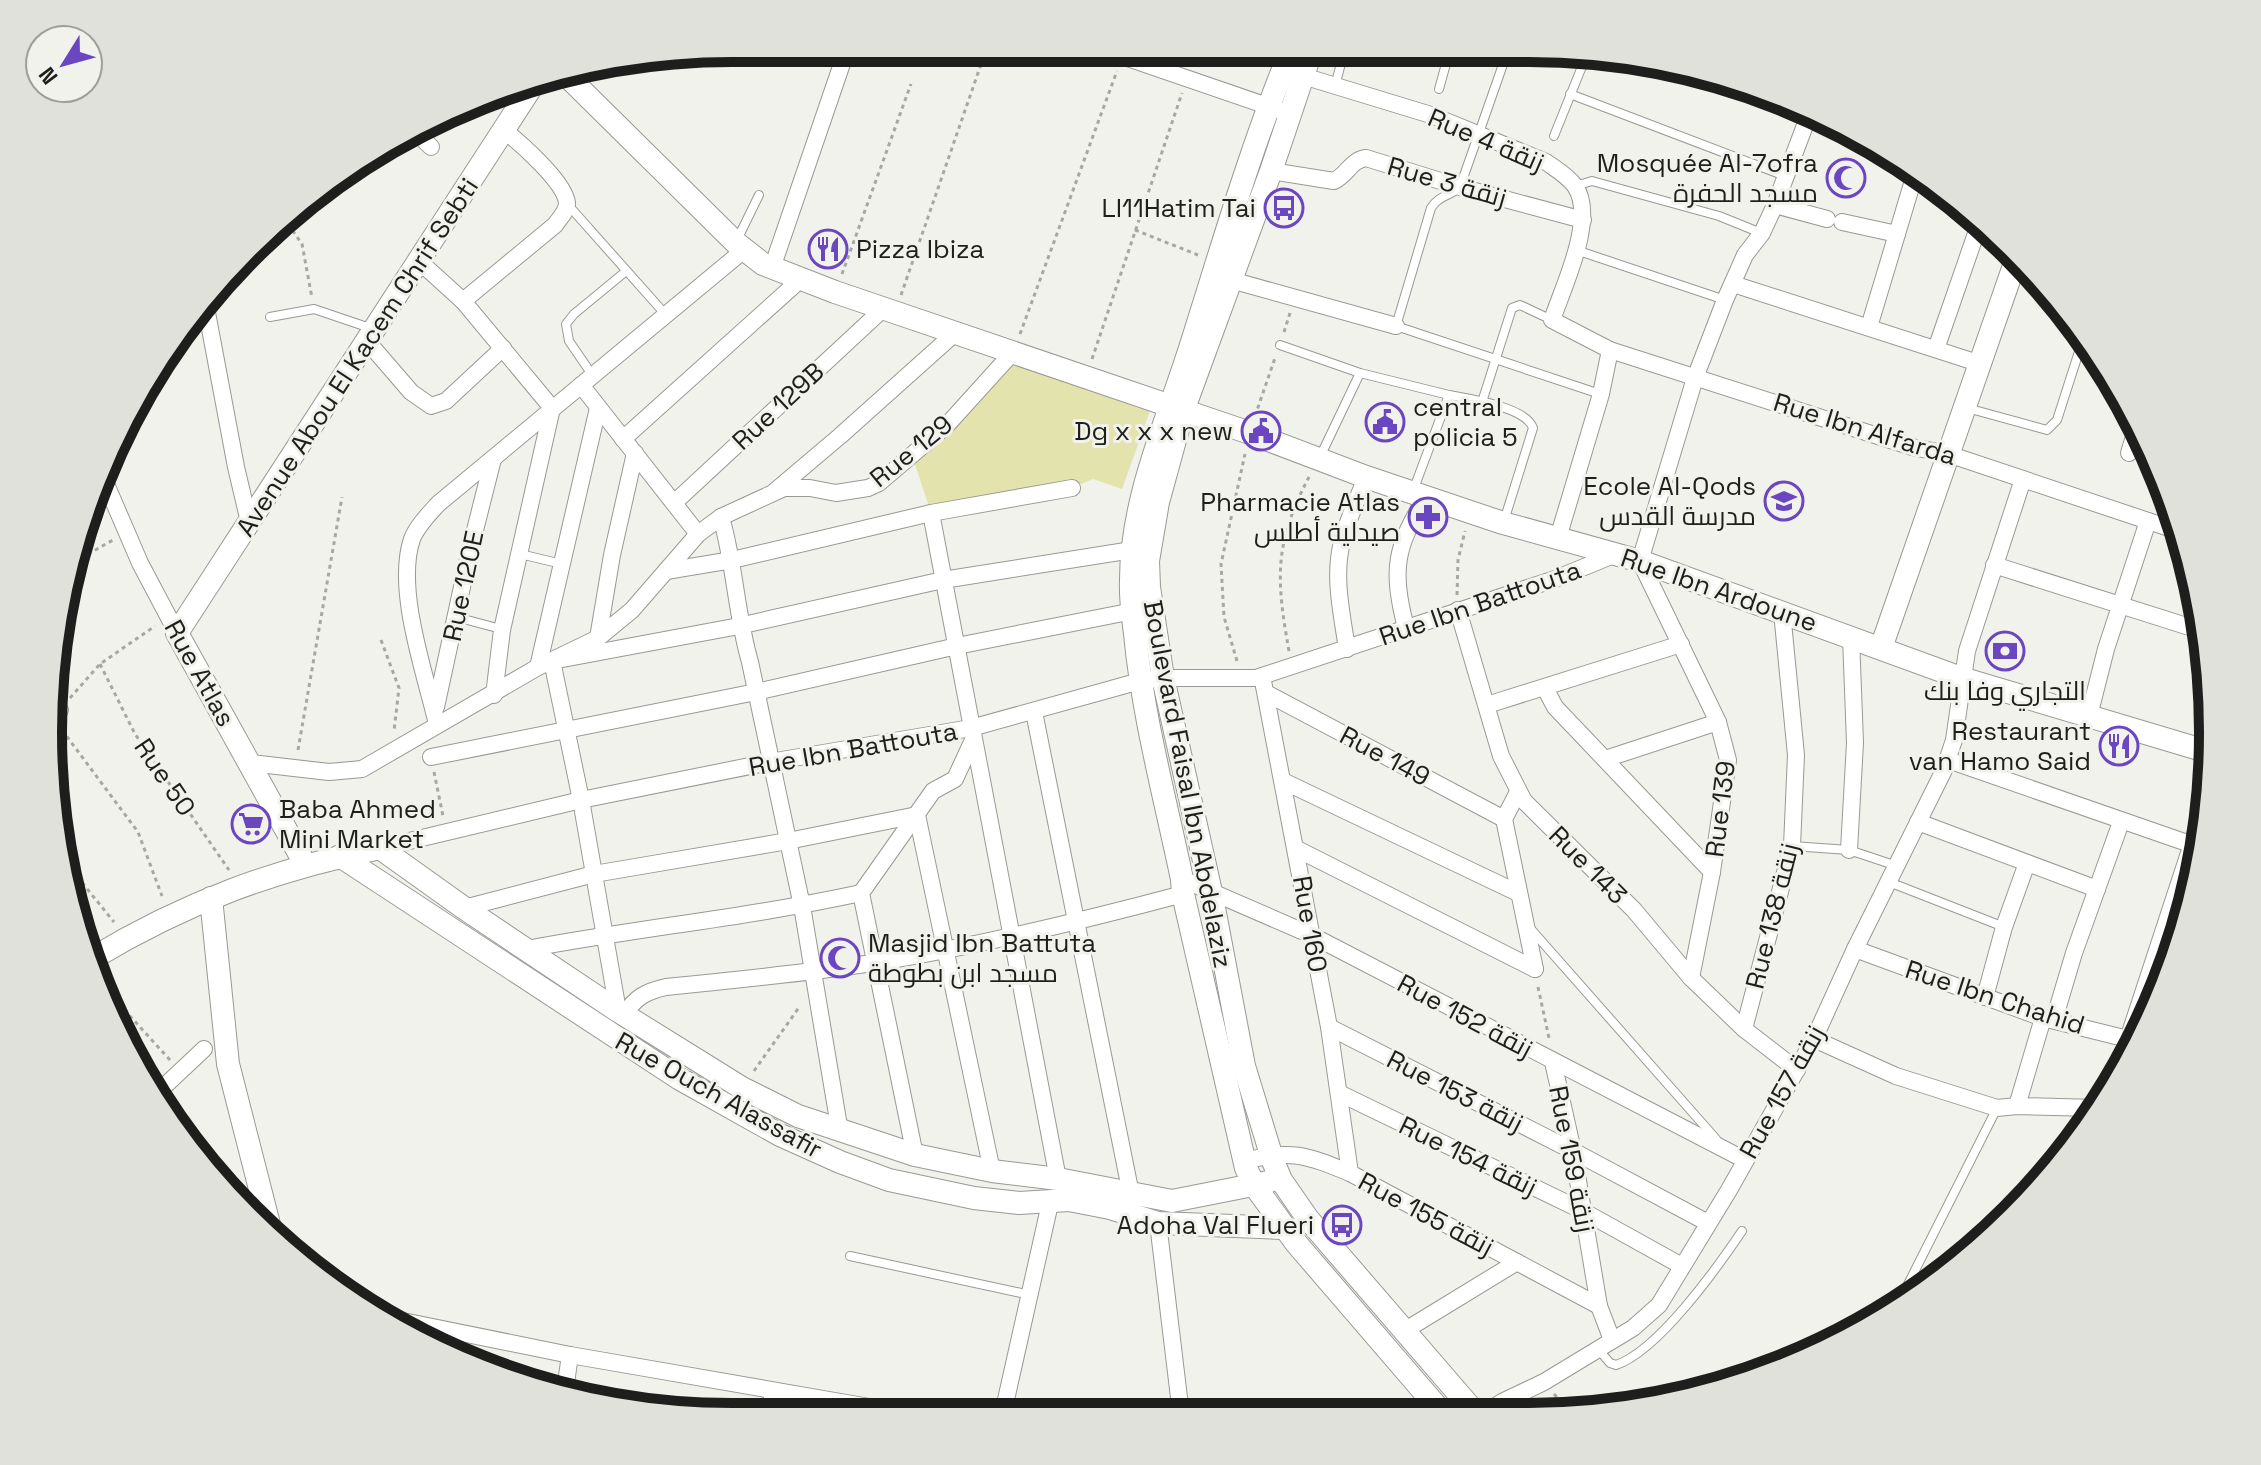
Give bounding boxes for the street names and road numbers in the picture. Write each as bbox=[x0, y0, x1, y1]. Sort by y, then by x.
street label: Rue 4 زنقة bbox=[1423, 100, 1549, 180]
street label: Rue 3 زنقة bbox=[1384, 149, 1510, 215]
street label: Avenue Abou El Kacem Chrif Sebti bbox=[228, 171, 486, 543]
street label: Rue 129B bbox=[725, 355, 831, 457]
street label: Rue Ibn Alfarda bbox=[1769, 385, 1961, 473]
street label: Rue 129 bbox=[863, 407, 959, 495]
street label: Rue 120E bbox=[435, 528, 491, 644]
street label: Rue Ibn Ardoune bbox=[1616, 540, 1822, 640]
street label: Rue Ibn Battouta bbox=[1375, 553, 1586, 653]
street label: Boulevard Faisal Ibn Abdelaziz bbox=[1136, 597, 1240, 971]
street label: Rue Atlas bbox=[157, 614, 243, 732]
street label: Rue Ibn Battouta bbox=[746, 714, 960, 784]
street label: Rue 149 bbox=[1334, 718, 1436, 794]
street label: Rue 50 bbox=[127, 732, 203, 822]
street label: Rue 139 bbox=[1697, 759, 1743, 859]
street label: Rue 143 bbox=[1542, 819, 1634, 911]
street label: Rue 138 زنقة bbox=[1737, 839, 1807, 993]
street label: Rue 160 bbox=[1285, 873, 1335, 975]
street label: Rue Ibn Chahid bbox=[1901, 952, 2089, 1042]
street label: Rue 152 زنقة bbox=[1391, 966, 1539, 1066]
street label: Rue 157 زنقة bbox=[1731, 1019, 1833, 1165]
street label: Rue Ouch Alassafir bbox=[609, 1024, 829, 1166]
street label: Rue 153 زنقة bbox=[1381, 1042, 1529, 1140]
street label: Rue 159 زنقة bbox=[1541, 1083, 1603, 1235]
street label: Rue 154 زنقة bbox=[1393, 1108, 1543, 1204]
street label: Rue 155 زنقة bbox=[1352, 1164, 1500, 1264]

